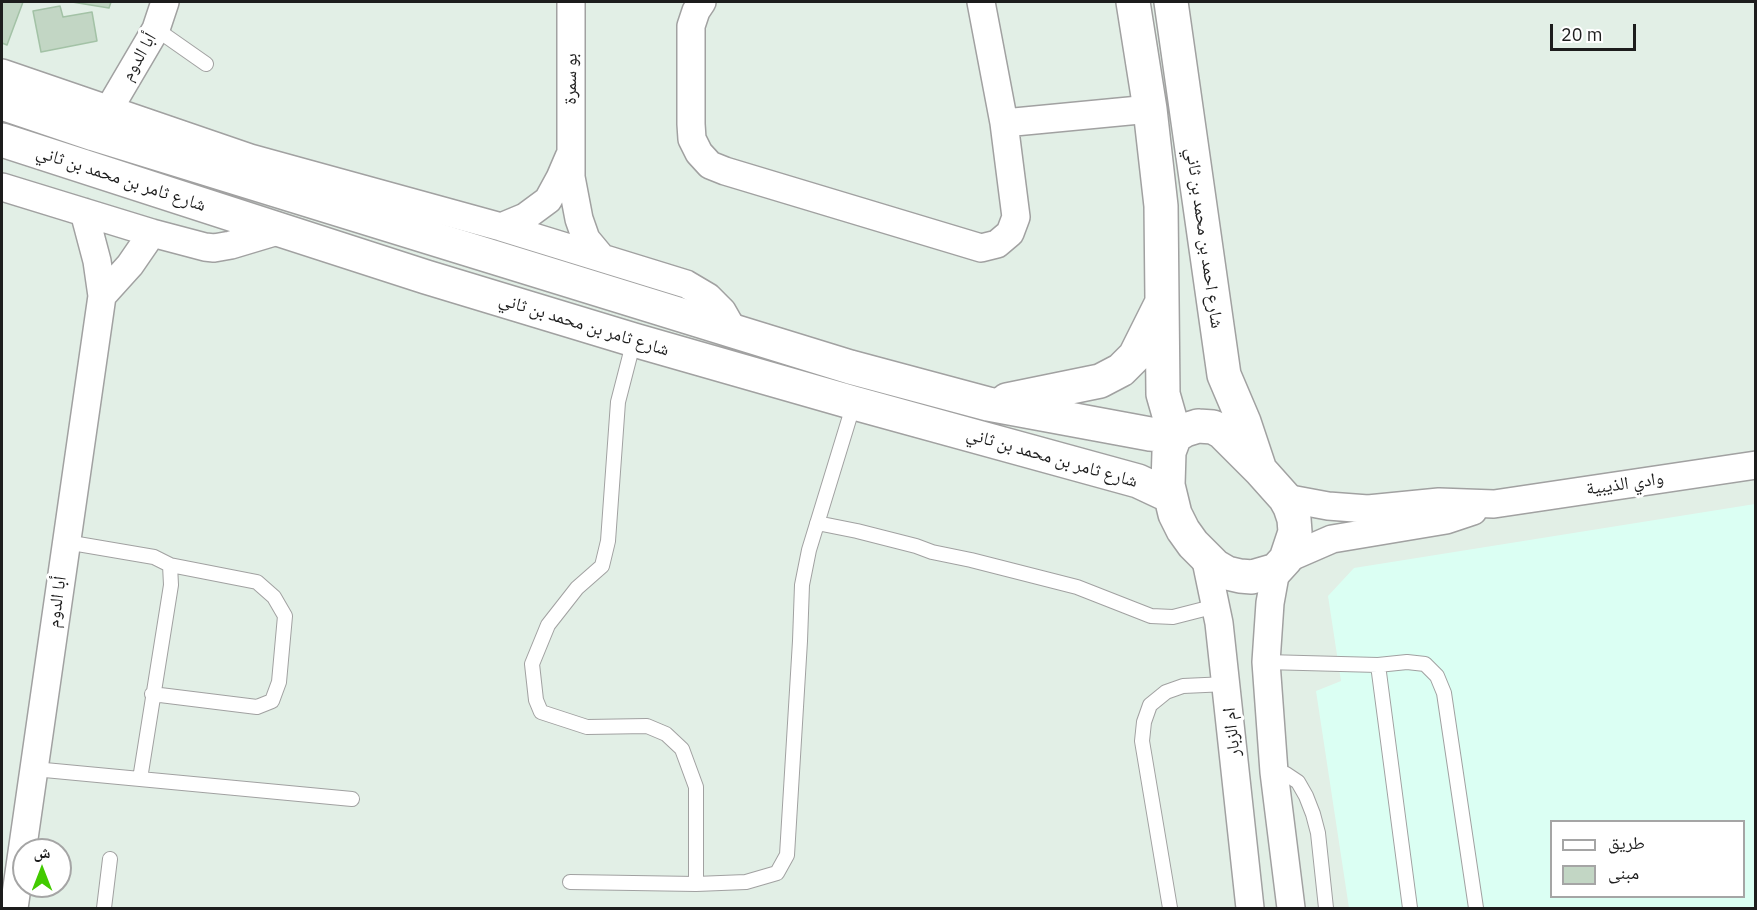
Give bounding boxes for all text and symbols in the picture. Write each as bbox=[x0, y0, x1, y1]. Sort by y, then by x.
scale bar bbox=[1553, 12, 1638, 50]
text: 20 m bbox=[1561, 23, 1603, 46]
street label: أبا الدوم bbox=[117, 29, 161, 85]
street label: بو سمرة bbox=[560, 53, 582, 105]
street label: شارع ثامر بن محمد بن ثاني bbox=[34, 141, 208, 217]
street label: شارع احمد بن محمد بن ثاني bbox=[1181, 146, 1227, 330]
street label: شارع ثامر بن محمد بن ثاني bbox=[496, 289, 672, 361]
street label: شارع ثامر بن محمد بن ثاني bbox=[964, 423, 1140, 493]
street label: وادي الذيبية bbox=[1585, 468, 1665, 500]
street label: أبا الدوم bbox=[43, 575, 71, 629]
street label: ام الزبار bbox=[1219, 706, 1245, 758]
legend bbox=[1550, 820, 1745, 898]
text: طريق bbox=[1608, 831, 1645, 854]
north arrow bbox=[12, 838, 72, 898]
text: ش bbox=[34, 842, 50, 862]
text: مبنى bbox=[1608, 861, 1639, 884]

